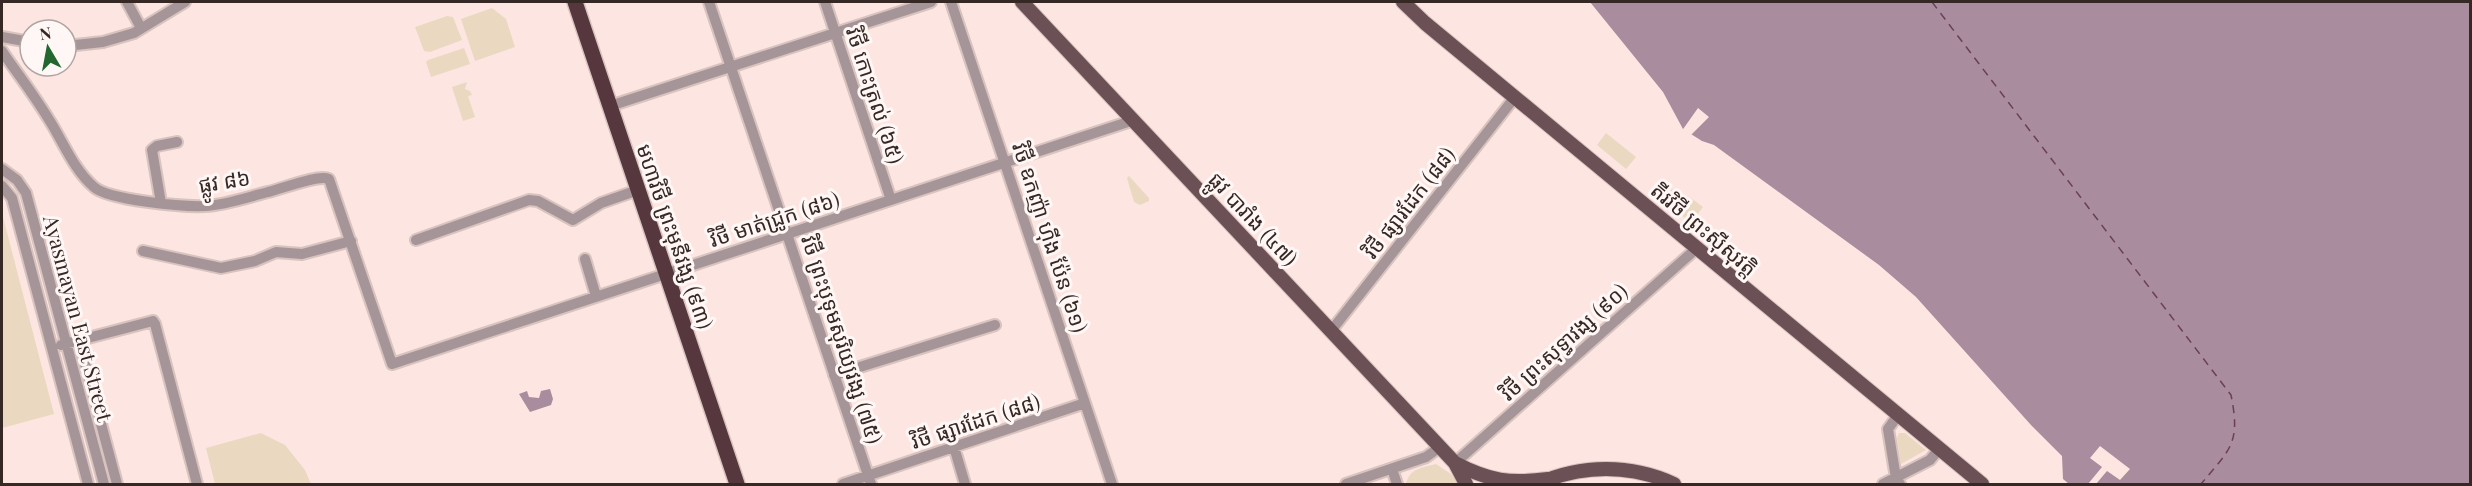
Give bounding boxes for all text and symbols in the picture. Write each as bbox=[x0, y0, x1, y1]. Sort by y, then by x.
north arrow bbox=[18, 18, 78, 78]
text: N bbox=[38, 21, 53, 44]
street label: វិថី កោះត្រល់ (៦៥) bbox=[840, 22, 911, 167]
street label: វិថី ឧកញ៉ា ហ៊ីង ប៉ែន (៦១) bbox=[1005, 138, 1095, 336]
street label: មហាវិថី ព្រះមុនីវង្ស (៩៣) bbox=[630, 140, 721, 333]
street label: វិថី ផ្សារដែក (៨៨) bbox=[1355, 141, 1461, 265]
street label: ផ្លូវ ៨៦ bbox=[196, 162, 253, 205]
street label: ផ្លូវ បារាំង (៤៧) bbox=[1198, 165, 1305, 276]
street label: តីរវិថី ព្រះស៊ីសុវត្តិ bbox=[1645, 175, 1764, 282]
street label: វិថី មាត់ជ្រូក (៨៦) bbox=[705, 184, 843, 254]
street label: Ayasmayan East Street bbox=[38, 211, 120, 425]
street label: វិថី ព្រះបុទុមសុរិយ្យវង្ស (៧៥) bbox=[794, 230, 890, 447]
street label: វិថី ព្រះសុទ្ធាវង្ស (៩០) bbox=[1493, 276, 1634, 407]
street label: វិថី ផ្សារដែក (៨៨) bbox=[906, 386, 1043, 455]

